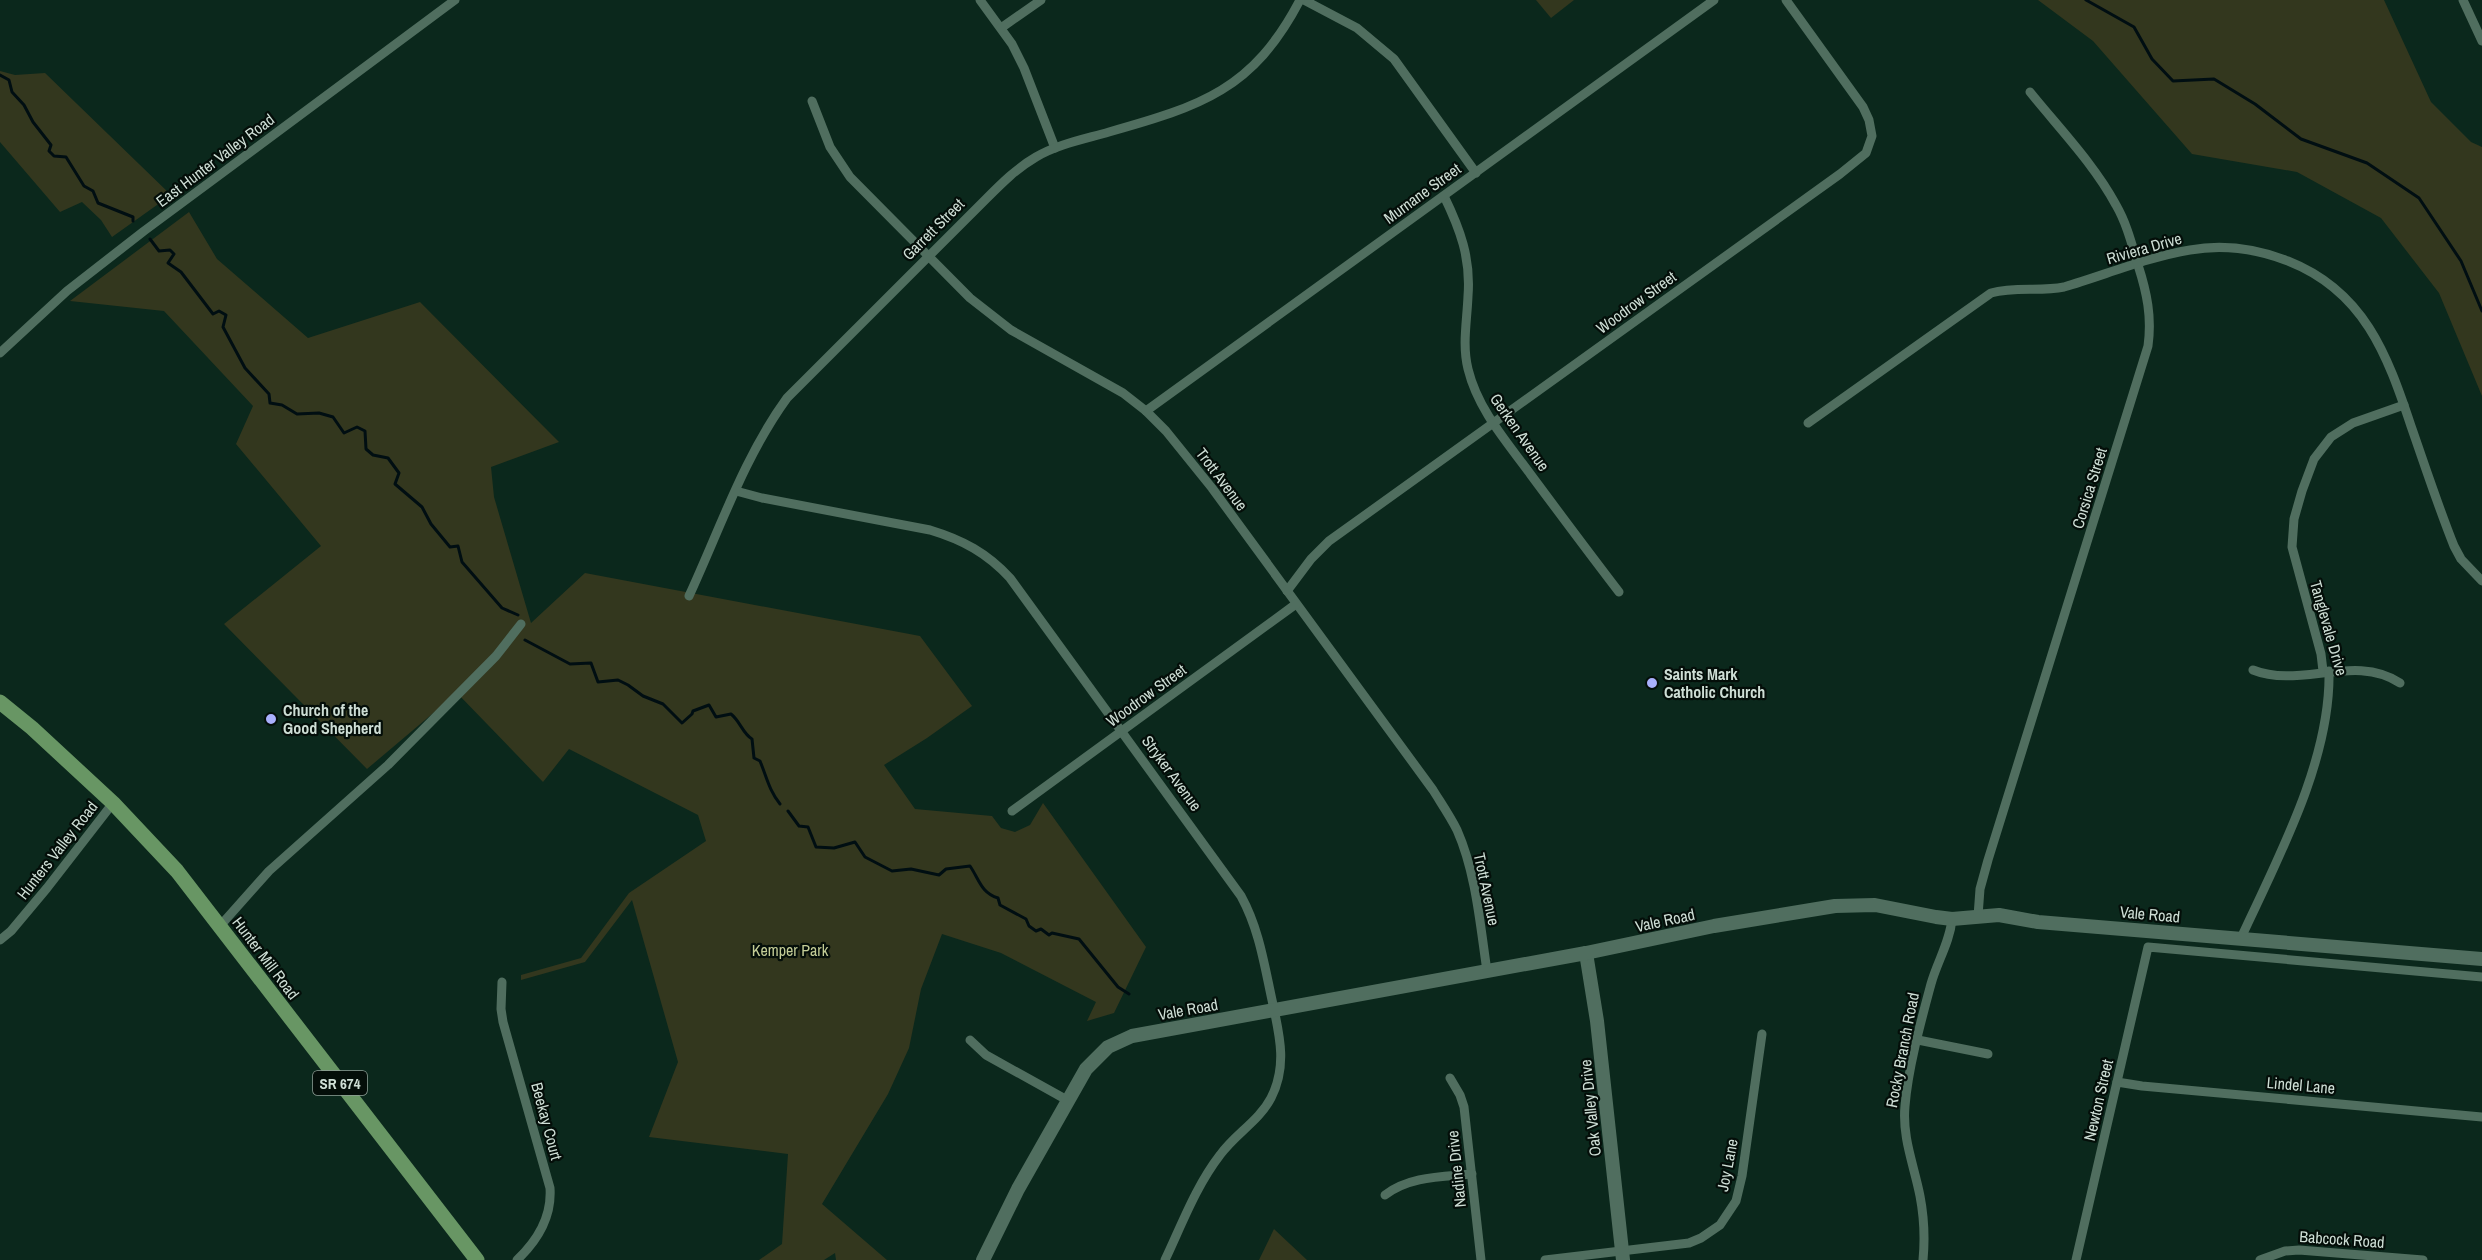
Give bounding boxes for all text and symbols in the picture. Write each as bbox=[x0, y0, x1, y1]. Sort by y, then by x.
street label: East Hunter Valley Road bbox=[151, 108, 279, 212]
street label: Murnane Street bbox=[1379, 157, 1465, 228]
street label: Garrett Street bbox=[897, 193, 969, 265]
street label: Riviera Drive bbox=[2104, 227, 2184, 269]
street label: Woodrow Street bbox=[1592, 265, 1681, 338]
street label: Gerken Avenue bbox=[1485, 389, 1555, 475]
street label: Trott Avenue bbox=[1191, 443, 1253, 515]
street label: Corsica Street bbox=[2066, 444, 2112, 531]
street label: Tanglevale Drive bbox=[2305, 578, 2353, 678]
street label: Woodrow Street bbox=[1102, 658, 1191, 731]
place label: Saints Mark Catholic Church bbox=[1664, 663, 1765, 703]
marker: Saints Mark Catholic Church bbox=[1645, 676, 1659, 690]
place label: Church of the Good Shepherd bbox=[283, 699, 381, 739]
marker: Church of the Good Shepherd bbox=[264, 712, 278, 726]
street label: Stryker Avenue bbox=[1137, 731, 1207, 815]
street label: Hunters Valley Road bbox=[12, 796, 102, 904]
street label: Trott Avenue bbox=[1469, 851, 1505, 927]
street label: Vale Road bbox=[2119, 900, 2181, 928]
street label: Vale Road bbox=[1633, 903, 1697, 937]
street label: Hunter Mill Road bbox=[228, 912, 304, 1004]
park label: Kemper Park bbox=[752, 939, 829, 961]
street label: Rocky Branch Road bbox=[1880, 991, 1924, 1109]
street label: Vale Road bbox=[1156, 993, 1220, 1025]
street label: Newton Street bbox=[2078, 1057, 2118, 1143]
street label: Oak Valley Drive bbox=[1574, 1058, 1606, 1158]
road number: SR 674 bbox=[313, 1071, 367, 1095]
street label: Lindel Lane bbox=[2266, 1071, 2336, 1099]
street label: Beekay Court bbox=[526, 1080, 568, 1163]
street label: Nadine Drive bbox=[1441, 1129, 1471, 1209]
street label: Joy Lane bbox=[1711, 1137, 1743, 1193]
street label: Babcock Road bbox=[2299, 1225, 2385, 1253]

